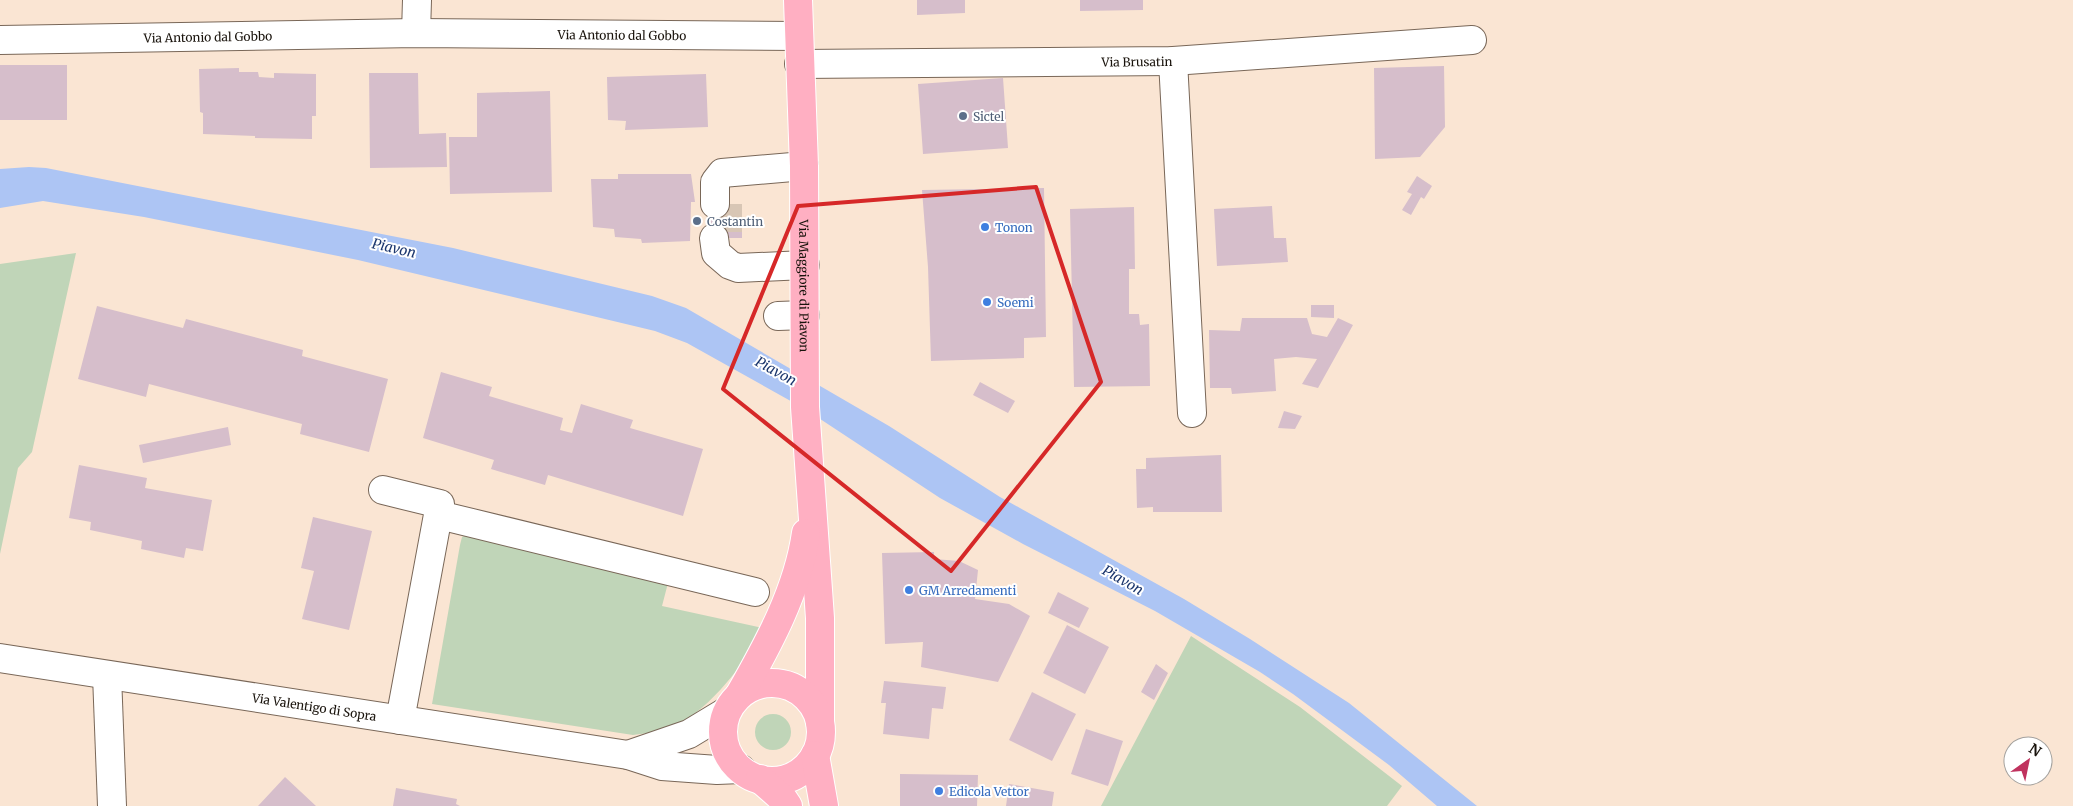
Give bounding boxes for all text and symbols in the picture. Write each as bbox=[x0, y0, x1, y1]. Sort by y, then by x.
street label: Via Antonio dal Gobbo bbox=[557, 27, 686, 43]
street label: Via Antonio dal Gobbo bbox=[143, 28, 272, 45]
street label: Via Brusatin bbox=[1100, 54, 1173, 69]
place label: Sictel bbox=[973, 109, 1005, 124]
marker: Sictel bbox=[957, 110, 969, 122]
place label: Costantin bbox=[707, 214, 763, 229]
marker: Costantin bbox=[691, 215, 703, 227]
street label: Via Maggiore di Piavon bbox=[797, 219, 812, 352]
place label: Tonon bbox=[995, 220, 1033, 235]
marker: Tonon bbox=[979, 221, 991, 233]
water label: Piavon bbox=[370, 234, 418, 262]
place label: Soemi bbox=[997, 295, 1034, 310]
marker: Soemi bbox=[981, 296, 993, 308]
water label: Piavon bbox=[752, 352, 800, 390]
water label: Piavon bbox=[1099, 561, 1147, 599]
place label: GM Arredamenti bbox=[919, 583, 1016, 598]
marker: GM Arredamenti bbox=[903, 584, 915, 596]
street label: Via Valentigo di Sopra bbox=[250, 689, 378, 724]
north arrow bbox=[2003, 736, 2053, 786]
text: N bbox=[2026, 740, 2045, 761]
place label: Edicola Vettor bbox=[949, 784, 1029, 799]
marker: Edicola Vettor bbox=[933, 785, 945, 797]

